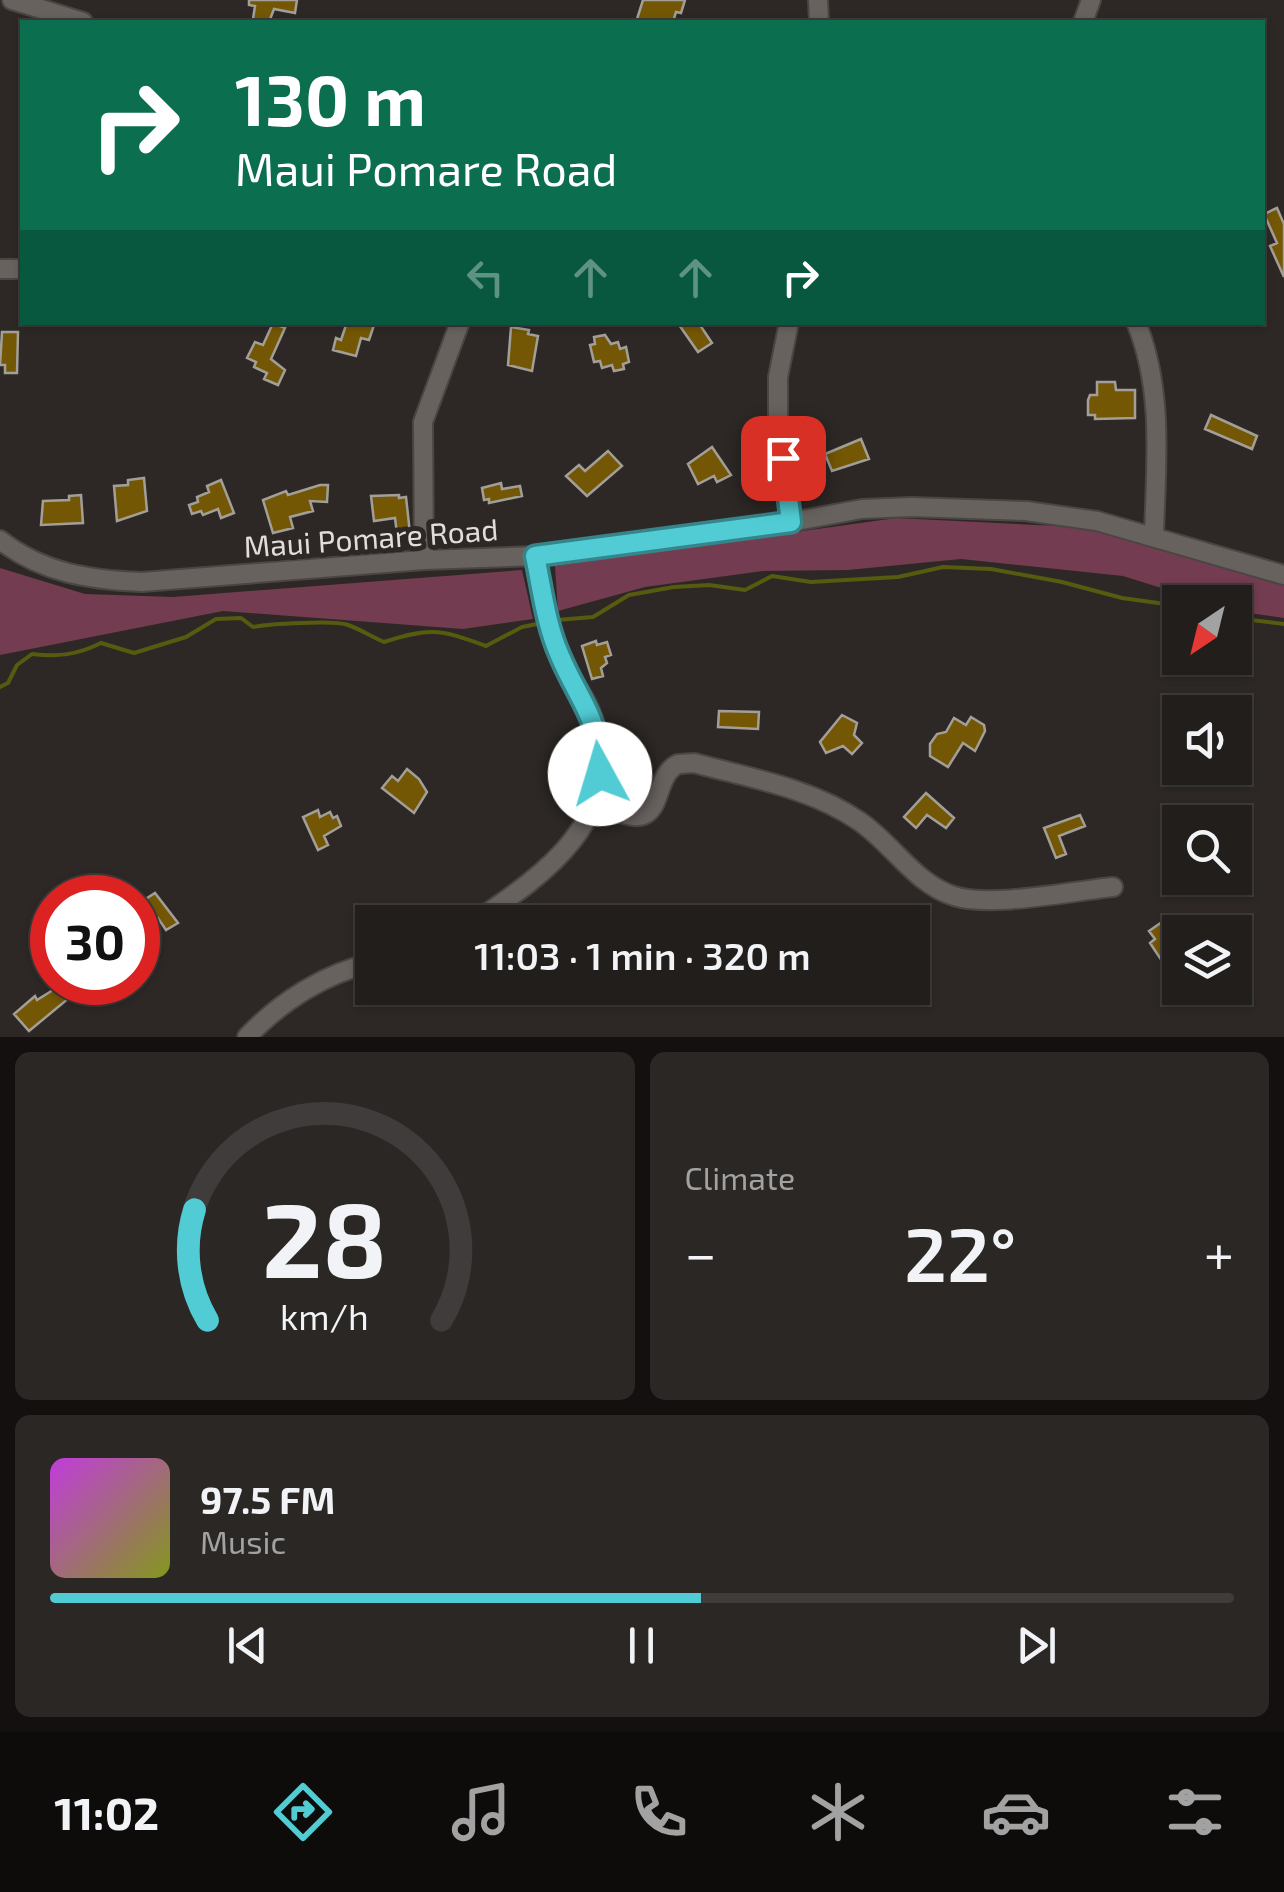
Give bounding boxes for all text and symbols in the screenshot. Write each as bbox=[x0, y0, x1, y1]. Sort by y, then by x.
text: 130 m bbox=[235, 56, 426, 140]
icon: right bbox=[70, 60, 200, 190]
text: Maui Pomare Road bbox=[235, 141, 617, 195]
icon: left bbox=[458, 250, 513, 305]
icon: ahead bbox=[563, 250, 618, 305]
icon: ahead bbox=[668, 250, 723, 305]
icon: right bbox=[773, 250, 828, 305]
pin bbox=[741, 416, 826, 501]
icon: arrive bbox=[756, 431, 811, 486]
street label: Maui Pomare Road bbox=[242, 510, 499, 564]
north arrow bbox=[1162, 585, 1252, 675]
map controls bbox=[1162, 585, 1252, 1005]
button: sound bbox=[1162, 695, 1252, 785]
position arrow bbox=[548, 722, 652, 826]
button: search bbox=[1162, 805, 1252, 895]
speed limit sign: 30 bbox=[30, 875, 160, 1005]
button: layers bbox=[1162, 915, 1252, 1005]
text: 11:03 · 1 min · 320 m bbox=[474, 932, 811, 978]
text: Climate bbox=[685, 1158, 795, 1196]
text: 28 bbox=[262, 1174, 387, 1299]
text: 22° bbox=[904, 1207, 1016, 1297]
text: − bbox=[685, 1219, 717, 1285]
text: + bbox=[1204, 1219, 1234, 1285]
text: km/h bbox=[280, 1294, 369, 1337]
text: 97.5 FM bbox=[200, 1476, 335, 1522]
text: Music bbox=[200, 1522, 286, 1560]
icon: previous bbox=[220, 1618, 275, 1673]
icon: pause bbox=[614, 1618, 669, 1673]
icon: next bbox=[1009, 1618, 1064, 1673]
icon: directions bbox=[268, 1777, 338, 1847]
icon: music bbox=[446, 1777, 516, 1847]
icon: phone bbox=[624, 1777, 694, 1847]
icon: climate bbox=[803, 1777, 873, 1847]
icon: car bbox=[981, 1777, 1051, 1847]
icon: filters bbox=[1160, 1777, 1230, 1847]
text: 11:02 bbox=[54, 1785, 159, 1839]

